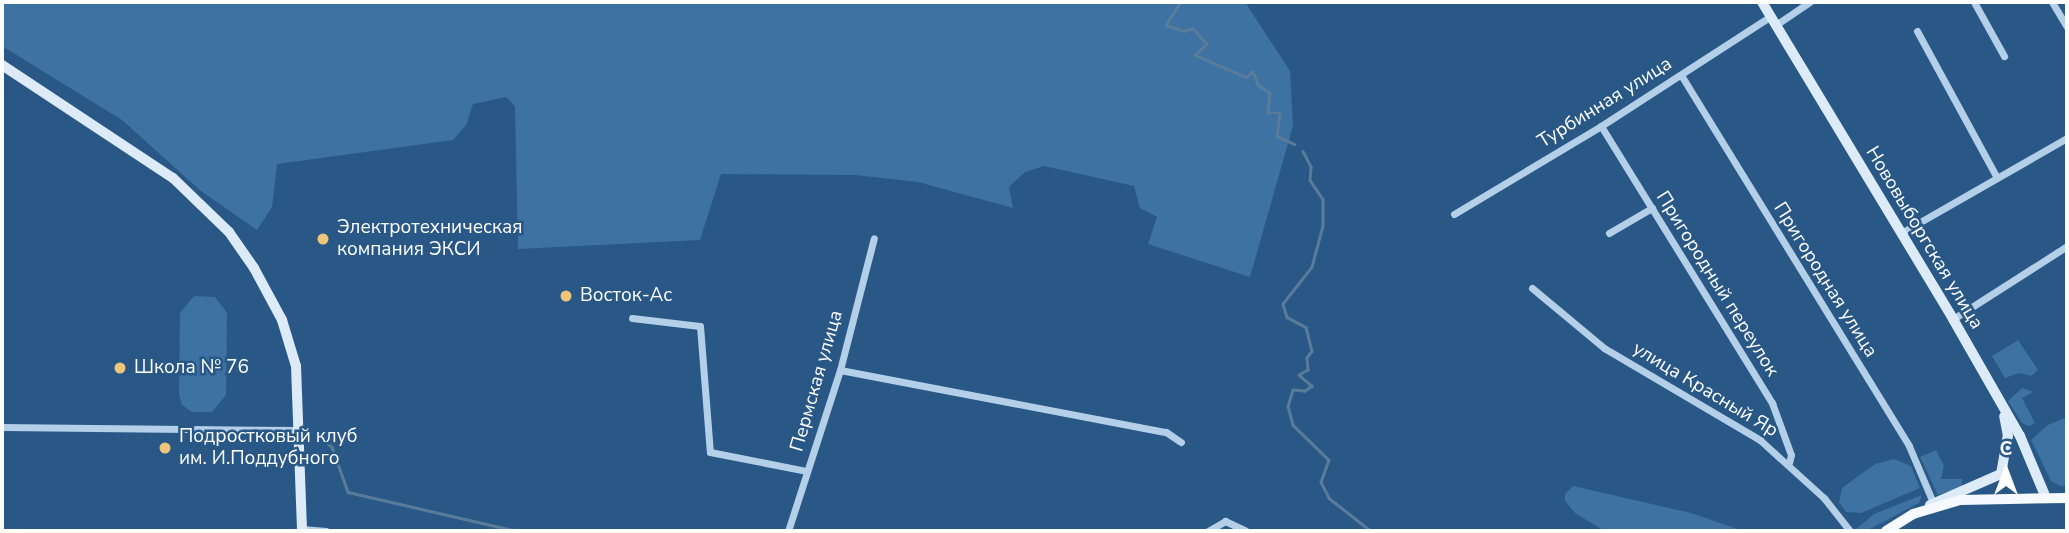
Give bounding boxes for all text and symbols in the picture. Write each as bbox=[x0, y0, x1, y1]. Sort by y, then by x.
street label: Турбинная улица bbox=[1534, 53, 1676, 153]
street label: Нововыборгская улица bbox=[1860, 143, 1988, 333]
street label: Пригородный переулок bbox=[1651, 187, 1783, 381]
street label: Пригородная улица bbox=[1768, 198, 1882, 362]
place label: Электротехническая компания ЭКСИ bbox=[337, 217, 522, 261]
marker: Электротехническая компания ЭКСИ bbox=[315, 231, 331, 247]
place label: Восток-Ас bbox=[580, 285, 672, 307]
marker: Восток-Ас bbox=[558, 288, 574, 304]
street label: Пермская улица bbox=[786, 308, 848, 454]
street label: улица Красный Яр bbox=[1628, 338, 1782, 442]
place label: Школа № 76 bbox=[134, 357, 249, 379]
marker: Школа № 76 bbox=[112, 360, 128, 376]
place label: Подростковый клуб им. И.Поддубного bbox=[179, 426, 357, 470]
north arrow bbox=[1971, 435, 2041, 505]
text: С bbox=[2000, 436, 2012, 462]
marker: Подростковый клуб им. И.Поддубного bbox=[157, 440, 173, 456]

